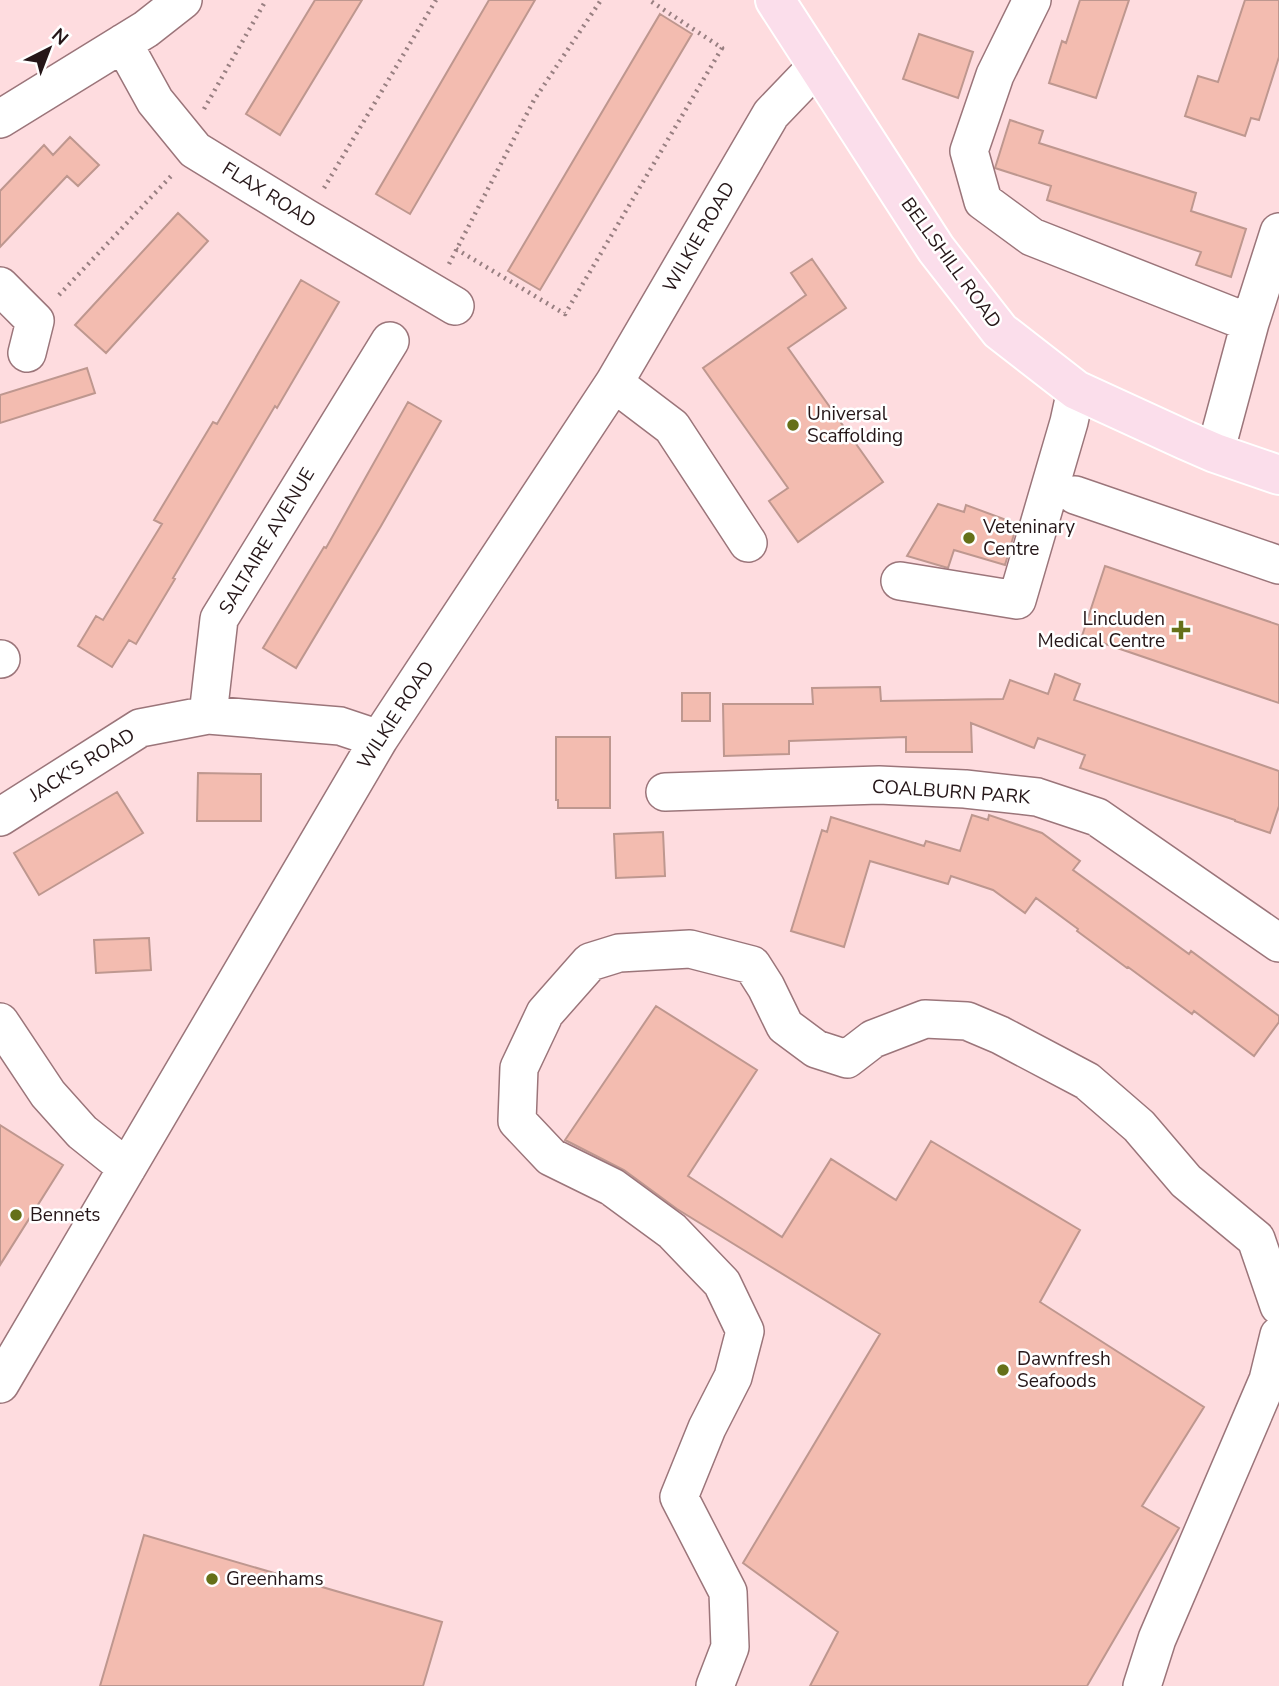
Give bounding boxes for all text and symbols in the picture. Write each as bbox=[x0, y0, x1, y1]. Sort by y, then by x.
north arrow bbox=[14, 14, 84, 84]
text: N bbox=[46, 23, 74, 52]
street label: FLAX ROAD bbox=[217, 156, 321, 234]
street label: WILKIE ROAD bbox=[657, 177, 741, 297]
street label: BELLSHILL ROAD bbox=[895, 192, 1007, 334]
place label: Universal Scaffolding bbox=[807, 401, 903, 449]
marker: Universal Scaffolding bbox=[785, 417, 801, 433]
street label: SALTAIRE AVENUE bbox=[213, 463, 321, 619]
place label: Veteninary Centre bbox=[982, 514, 1075, 562]
marker: Veteninary Centre bbox=[961, 530, 977, 546]
place label: Lincluden Medical Centre bbox=[1037, 606, 1165, 654]
marker: Lincluden Medical Centre bbox=[1171, 620, 1191, 640]
street label: WILKIE ROAD bbox=[351, 656, 441, 774]
street label: JACK'S ROAD bbox=[23, 722, 140, 808]
street label: COALBURN PARK bbox=[871, 774, 1032, 811]
place label: Bennets bbox=[30, 1202, 100, 1228]
marker: Bennets bbox=[8, 1207, 24, 1223]
place label: Dawnfresh Seafoods bbox=[1017, 1346, 1111, 1394]
marker: Dawnfresh Seafoods bbox=[995, 1362, 1011, 1378]
place label: Greenhams bbox=[226, 1566, 324, 1592]
marker: Greenhams bbox=[204, 1571, 220, 1587]

